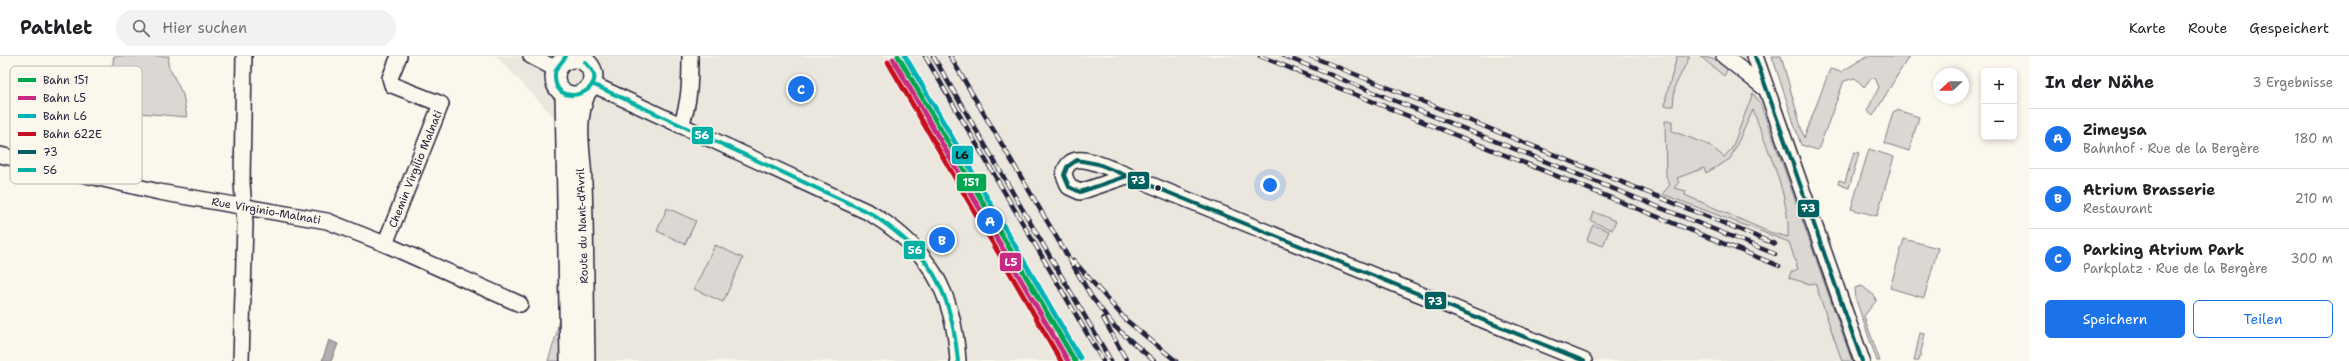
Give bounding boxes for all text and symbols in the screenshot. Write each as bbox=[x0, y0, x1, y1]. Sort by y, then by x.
search box bbox=[116, 10, 396, 46]
text: Pathlet bbox=[20, 15, 92, 40]
icon: search bbox=[130, 17, 152, 39]
text: Hier suchen bbox=[162, 18, 247, 38]
text: Karte bbox=[2129, 19, 2166, 37]
text: Route bbox=[2188, 19, 2227, 37]
text: Gespeichert bbox=[2249, 19, 2329, 37]
legend bbox=[10, 66, 142, 184]
north arrow bbox=[1933, 68, 1969, 104]
map controls bbox=[1981, 68, 2017, 140]
button: + bbox=[1981, 68, 2017, 104]
text: In der Nähe bbox=[2045, 71, 2154, 93]
text: Bahn 151 bbox=[43, 73, 89, 88]
pin: C bbox=[788, 74, 814, 104]
text: 3 Ergebnisse bbox=[2253, 74, 2333, 91]
text: Bahn L5 bbox=[43, 91, 86, 106]
button: − bbox=[1981, 104, 2017, 140]
street label: Chemin Virgilio Malnati bbox=[385, 108, 446, 230]
text: Bahn L6 bbox=[43, 109, 87, 124]
text: Zimeysa bbox=[2083, 120, 2147, 140]
line badge: 56 bbox=[691, 126, 714, 145]
text: Bahn 622E bbox=[43, 127, 102, 142]
text: 56 bbox=[695, 128, 710, 143]
text: A bbox=[2053, 130, 2063, 147]
text: 180 m bbox=[2294, 130, 2333, 147]
text: Bahnhof · Rue de la Bergère bbox=[2083, 140, 2260, 157]
text: 73 bbox=[43, 145, 58, 160]
line badge: L6 bbox=[951, 145, 974, 165]
text: L6 bbox=[955, 148, 969, 163]
text: 56 bbox=[43, 163, 57, 178]
street label: Route du Nant-d'Avril bbox=[573, 167, 592, 284]
line badge: 73 bbox=[1127, 171, 1150, 190]
line badge: 151 bbox=[956, 173, 987, 192]
text: 73 bbox=[1131, 173, 1146, 188]
text: 151 bbox=[963, 175, 979, 190]
your location bbox=[1260, 175, 1280, 195]
text: Atrium Brasserie bbox=[2083, 180, 2215, 200]
unlabelled marker bbox=[1153, 183, 1163, 193]
text: B bbox=[2054, 190, 2062, 207]
text: 210 m bbox=[2295, 190, 2333, 207]
street label: Rue Virginio-Malnati bbox=[210, 194, 322, 228]
line badge: 73 bbox=[1797, 199, 1820, 218]
text: Restaurant bbox=[2083, 200, 2153, 217]
text: 73 bbox=[1801, 201, 1816, 216]
pin: A bbox=[977, 206, 1003, 236]
pin: B bbox=[929, 225, 955, 255]
line badge: 56 bbox=[903, 240, 926, 260]
text: Parking Atrium Park bbox=[2083, 240, 2244, 260]
text: 56 bbox=[908, 243, 923, 258]
text: C bbox=[2054, 250, 2062, 267]
text: 300 m bbox=[2290, 250, 2333, 267]
line badge: L5 bbox=[999, 252, 1022, 272]
text: L5 bbox=[1005, 255, 1018, 270]
text: Parkplatz · Rue de la Bergère bbox=[2083, 260, 2268, 277]
line badge: 73 bbox=[1424, 291, 1447, 310]
text: 73 bbox=[1428, 294, 1443, 309]
button: Speichern bbox=[2045, 300, 2185, 338]
button: Teilen bbox=[2193, 300, 2333, 338]

